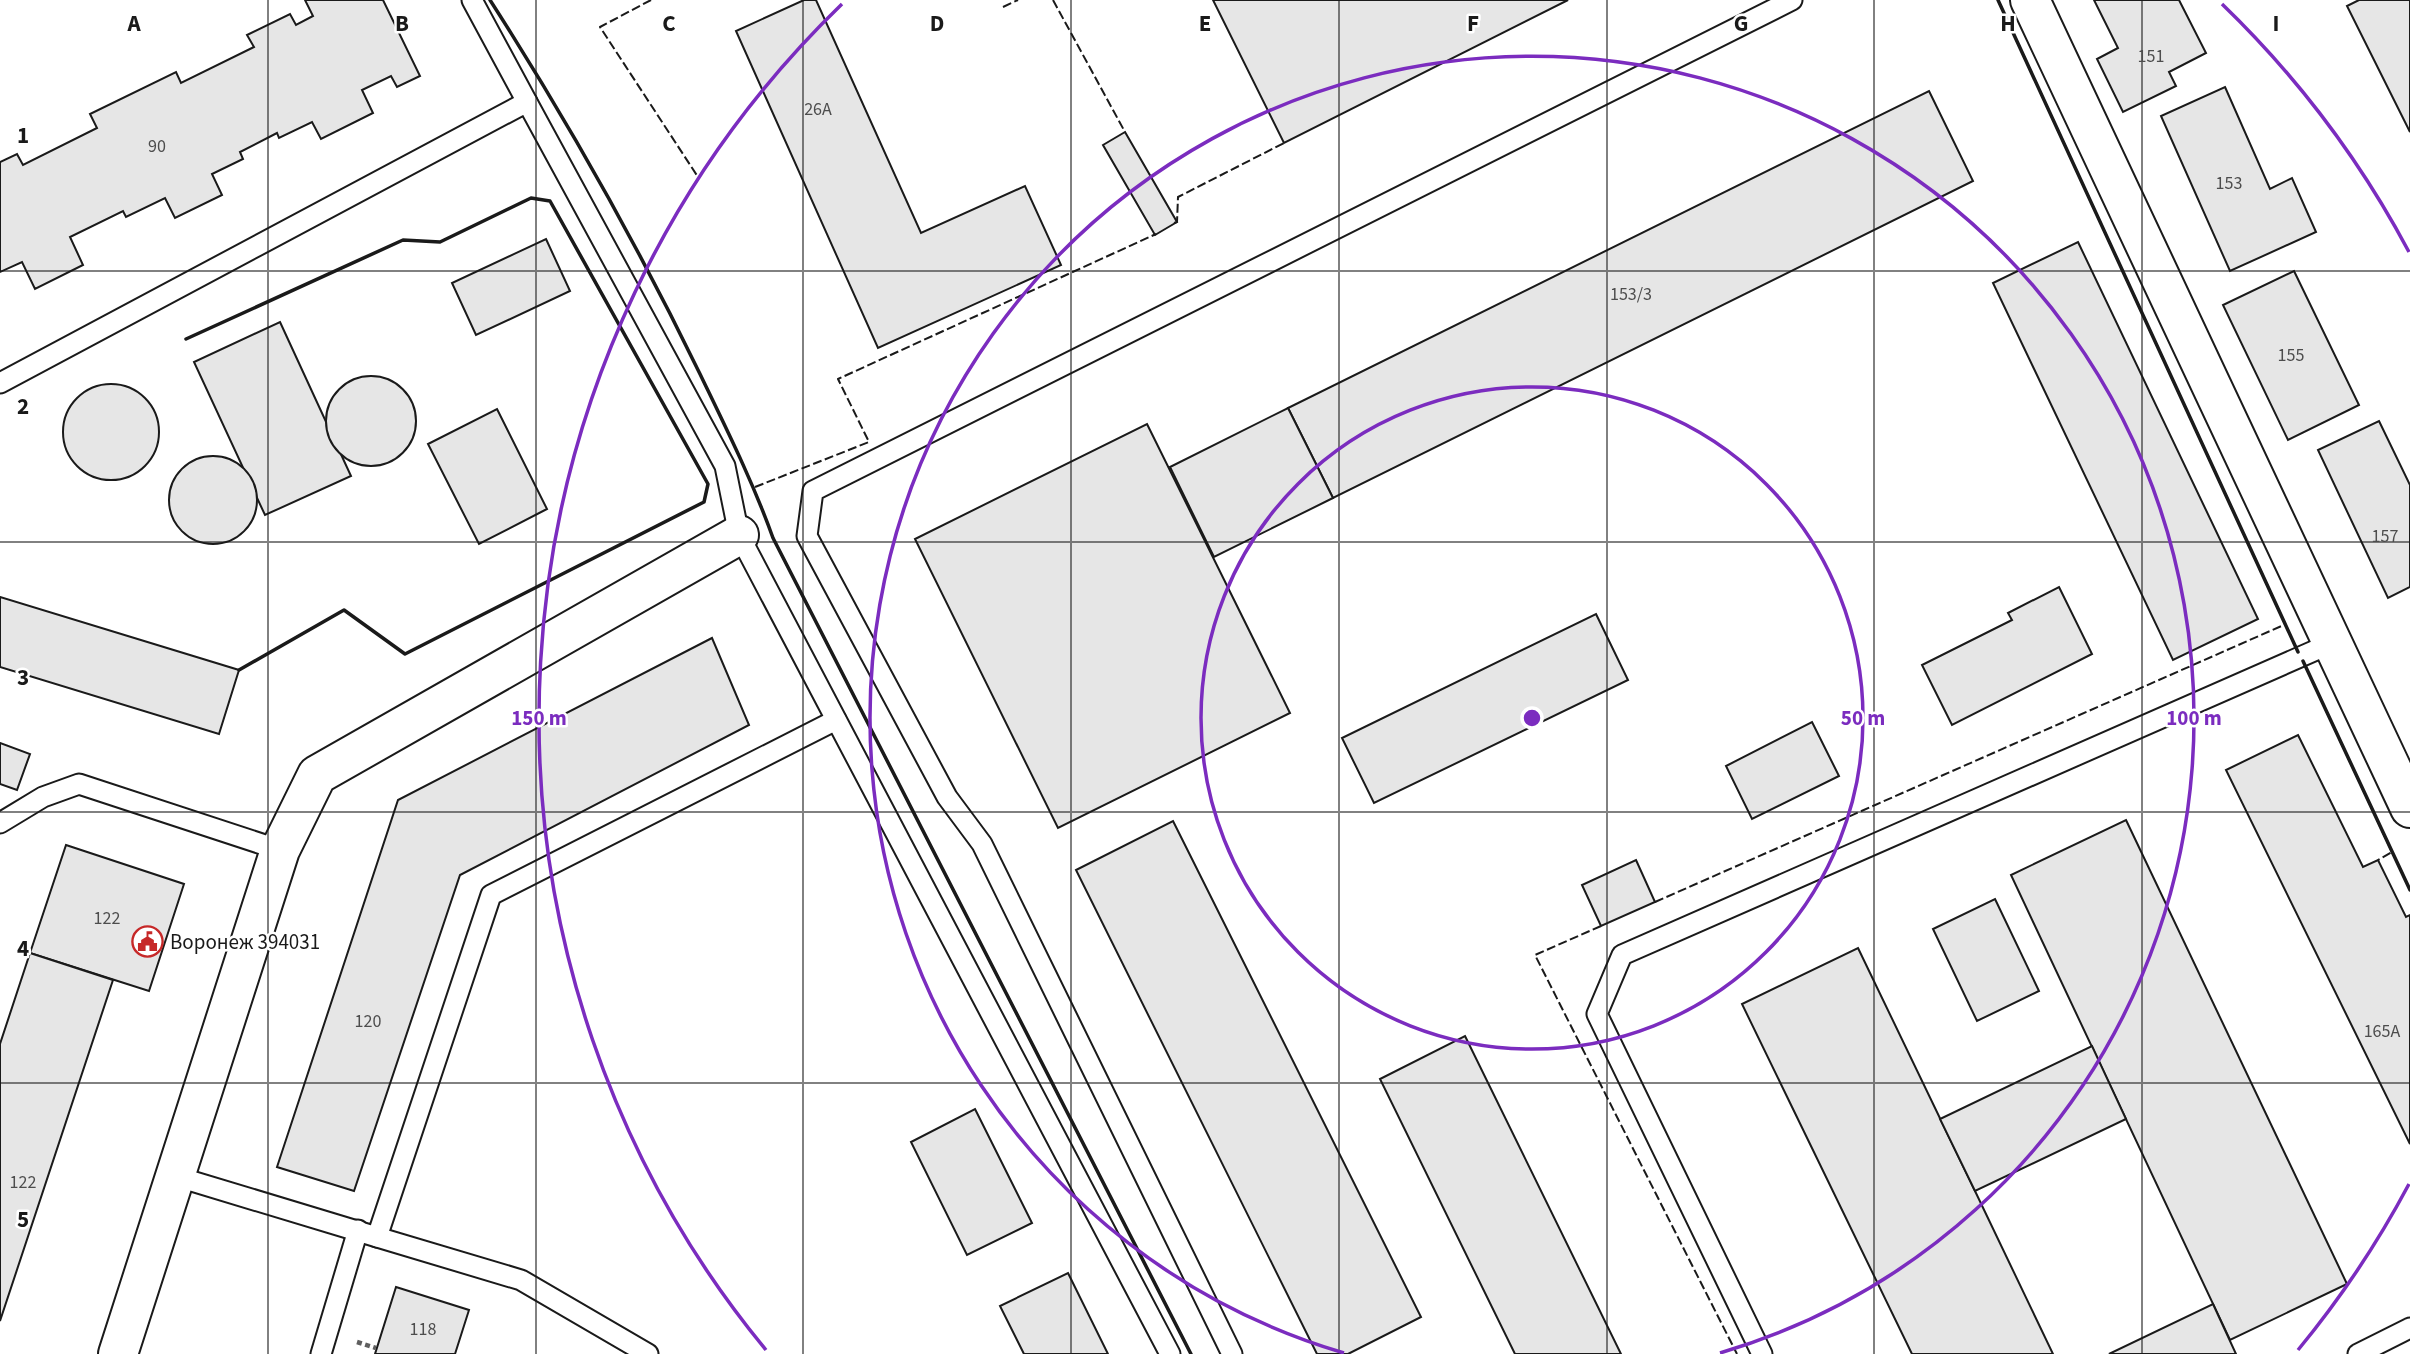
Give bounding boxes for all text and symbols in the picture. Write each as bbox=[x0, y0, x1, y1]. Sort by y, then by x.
text: A bbox=[126, 7, 141, 40]
text: B bbox=[395, 7, 409, 40]
text: C bbox=[662, 7, 676, 40]
text: D bbox=[930, 7, 944, 40]
text: E bbox=[1199, 7, 1211, 40]
text: F bbox=[1467, 7, 1479, 40]
text: G bbox=[1734, 7, 1748, 40]
text: H bbox=[2000, 7, 2016, 40]
text: I bbox=[2273, 7, 2279, 40]
house number: 151 bbox=[2138, 44, 2164, 69]
house number: 26А bbox=[804, 97, 832, 122]
text: 1 bbox=[17, 119, 29, 152]
house number: 90 bbox=[148, 134, 166, 159]
house number: 153 bbox=[2216, 171, 2242, 196]
house number: 153/3 bbox=[1610, 282, 1652, 307]
house number: 155 bbox=[2278, 343, 2304, 368]
text: 2 bbox=[17, 390, 29, 423]
house number: 157 bbox=[2372, 524, 2398, 549]
text: 3 bbox=[17, 661, 29, 694]
text: 150 m bbox=[511, 703, 567, 733]
text: 50 m bbox=[1841, 703, 1885, 733]
text: 100 m bbox=[2166, 703, 2222, 733]
centre of rings bbox=[1520, 706, 1544, 730]
house number: 122 bbox=[94, 906, 120, 931]
public building icon: Воронеж 394031 bbox=[130, 925, 164, 959]
place label: Воронеж 394031 bbox=[170, 927, 320, 957]
text: 4 bbox=[17, 932, 29, 965]
house number: 120 bbox=[355, 1009, 381, 1034]
house number: 165А bbox=[2364, 1019, 2401, 1044]
house number: 122 bbox=[10, 1170, 36, 1195]
text: 5 bbox=[17, 1203, 29, 1236]
house number: 118 bbox=[410, 1317, 436, 1342]

